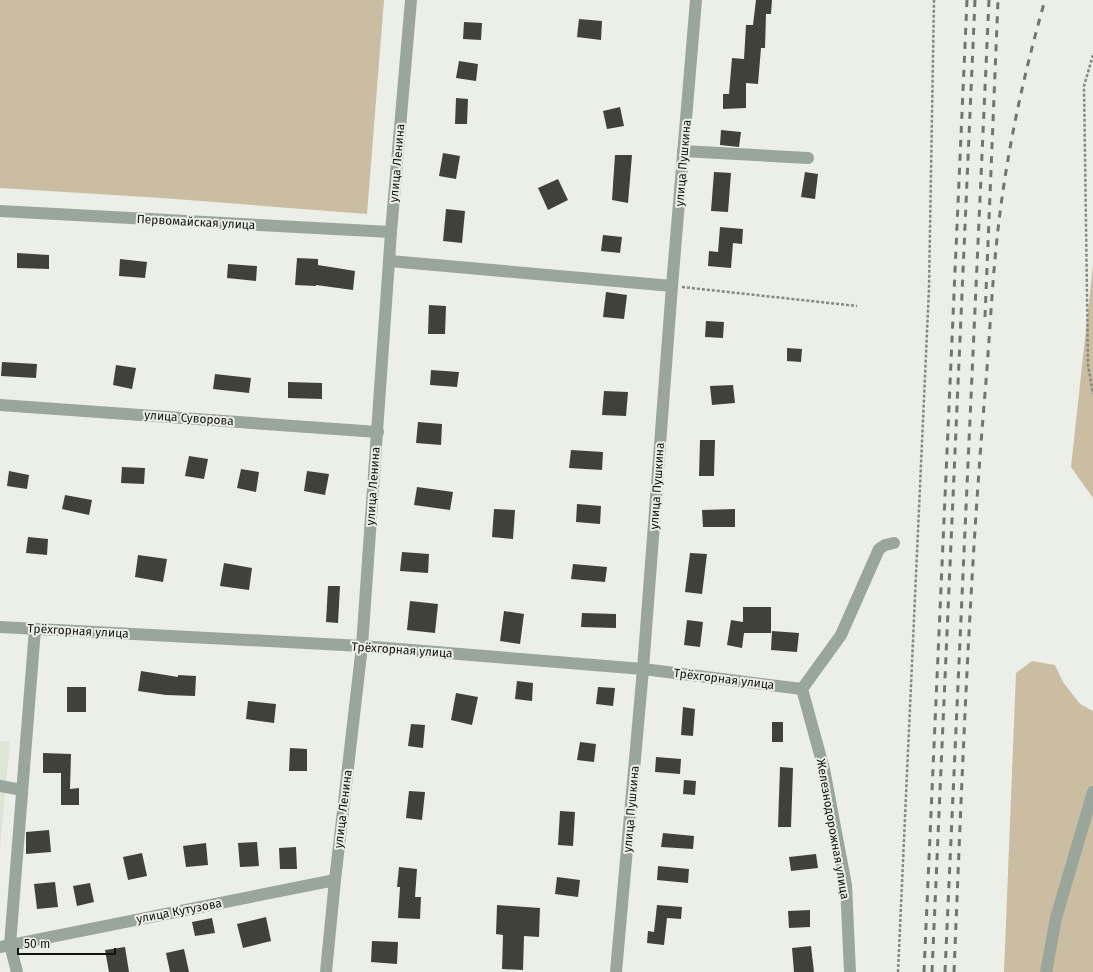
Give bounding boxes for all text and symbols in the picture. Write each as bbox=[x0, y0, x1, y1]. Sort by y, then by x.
street label: улица Пушкина bbox=[672, 119, 694, 207]
street label: улица Ленина bbox=[387, 123, 407, 203]
street label: Первомайская улица bbox=[136, 212, 256, 232]
street label: улица Суворова bbox=[144, 408, 234, 428]
street label: улица Пушкина bbox=[647, 442, 667, 530]
street label: улица Ленина bbox=[363, 446, 383, 526]
street label: Трёхгорная улица bbox=[27, 621, 129, 641]
street label: Трёхгорная улица bbox=[351, 639, 453, 661]
street label: Трёхгорная улица bbox=[673, 666, 775, 692]
street label: Железнодорожная улица bbox=[814, 758, 852, 900]
street label: улица Пушкина bbox=[620, 765, 642, 853]
street label: улица Ленина bbox=[331, 769, 355, 849]
street label: улица Кутузова bbox=[135, 896, 223, 926]
scale bar bbox=[18, 930, 115, 956]
text: 50 m bbox=[24, 937, 50, 951]

